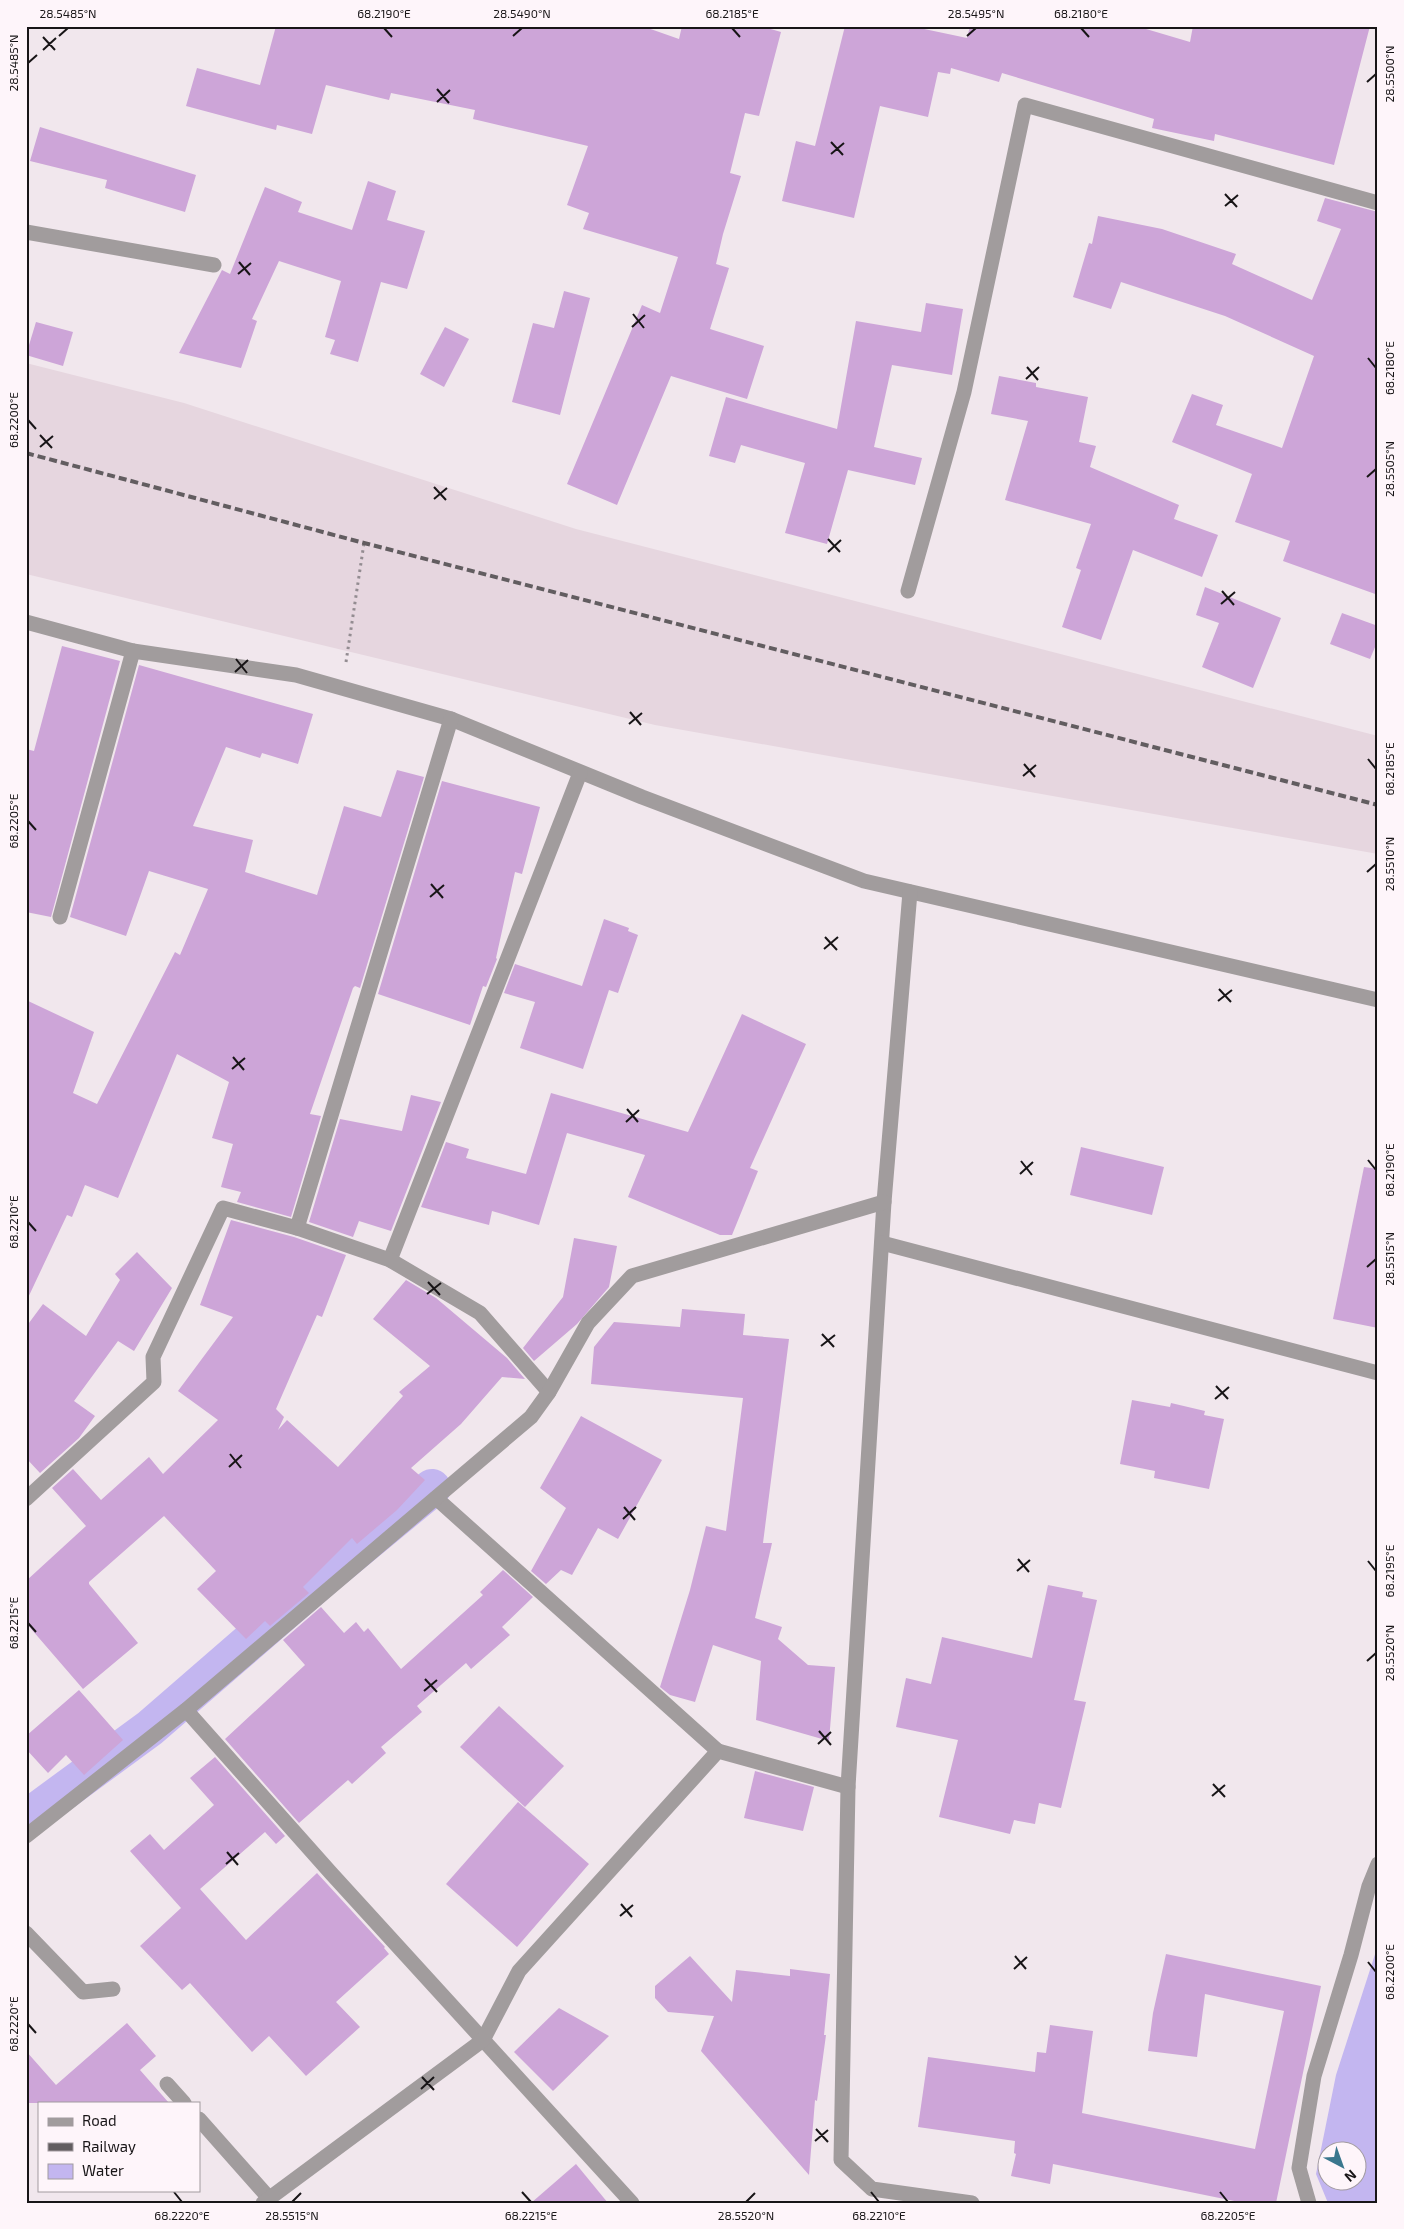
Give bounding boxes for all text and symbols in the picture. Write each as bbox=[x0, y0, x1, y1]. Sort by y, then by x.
text: 28.5485°N bbox=[39, 6, 97, 20]
text: 68.2190°E bbox=[357, 6, 411, 20]
text: 28.5490°N bbox=[493, 6, 551, 20]
text: 68.2185°E bbox=[705, 6, 759, 20]
text: 28.5495°N bbox=[948, 6, 1004, 20]
text: 68.2180°E bbox=[1054, 6, 1108, 20]
text: 28.5485°N bbox=[6, 34, 20, 92]
text: 28.5500°N bbox=[1382, 46, 1396, 102]
text: 68.2180°E bbox=[1382, 341, 1396, 395]
text: 68.2200°E bbox=[6, 392, 20, 448]
text: 28.5505°N bbox=[1382, 441, 1396, 497]
text: 68.2185°E bbox=[1382, 742, 1396, 796]
text: 68.2205°E bbox=[6, 793, 20, 849]
text: 28.5510°N bbox=[1382, 837, 1396, 891]
text: 68.2190°E bbox=[1382, 1143, 1396, 1197]
text: 68.2210°E bbox=[6, 1195, 20, 1249]
text: 28.5515°N bbox=[1382, 1232, 1396, 1286]
text: 68.2195°E bbox=[1382, 1544, 1396, 1597]
text: 68.2215°E bbox=[6, 1596, 20, 1649]
text: 28.5520°N bbox=[1382, 1625, 1396, 1681]
text: 68.2200°E bbox=[1382, 1944, 1396, 2000]
text: 68.2220°E bbox=[6, 1996, 20, 2052]
legend bbox=[38, 2102, 200, 2192]
text: Road bbox=[82, 2111, 117, 2129]
text: Railway bbox=[82, 2137, 136, 2155]
north arrow bbox=[1316, 2142, 1366, 2192]
text: Water bbox=[82, 2161, 124, 2179]
text: N bbox=[1341, 2166, 1360, 2186]
text: 68.2220°E bbox=[154, 2208, 210, 2222]
text: 28.5515°N bbox=[265, 2208, 319, 2222]
text: 68.2215°E bbox=[505, 2208, 558, 2222]
text: 28.5520°N bbox=[718, 2208, 774, 2222]
text: 68.2210°E bbox=[852, 2208, 906, 2222]
text: 68.2205°E bbox=[1200, 2208, 1256, 2222]

